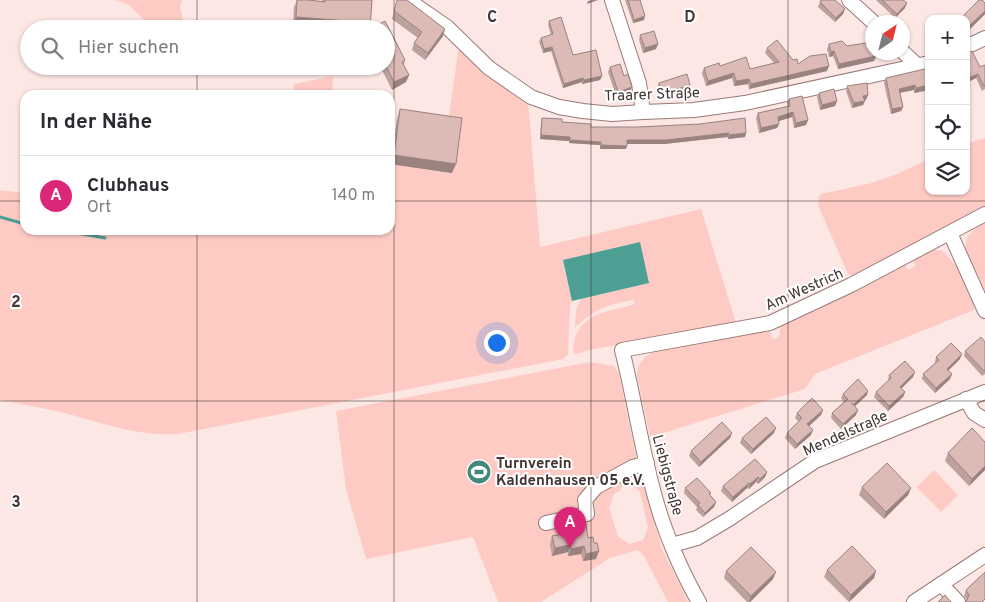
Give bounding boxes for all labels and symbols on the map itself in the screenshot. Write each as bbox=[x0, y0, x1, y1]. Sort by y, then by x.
text: C bbox=[487, 8, 497, 28]
text: D bbox=[684, 8, 696, 28]
north arrow bbox=[865, 15, 910, 60]
street label: Traarer Straße bbox=[604, 84, 700, 107]
street label: Am Westrich bbox=[762, 265, 847, 316]
text: 2 bbox=[11, 293, 21, 313]
your location bbox=[484, 330, 510, 356]
street label: Mendelstraße bbox=[800, 407, 891, 462]
street label: Liebigstraße bbox=[647, 433, 686, 518]
place label: Turnverein Kaldenhausen 05 e.V. bbox=[496, 455, 645, 491]
sports icon: Turnverein Kaldenhausen 05 e.V. bbox=[466, 459, 492, 485]
text: 3 bbox=[11, 493, 21, 513]
pin: A bbox=[554, 507, 586, 548]

